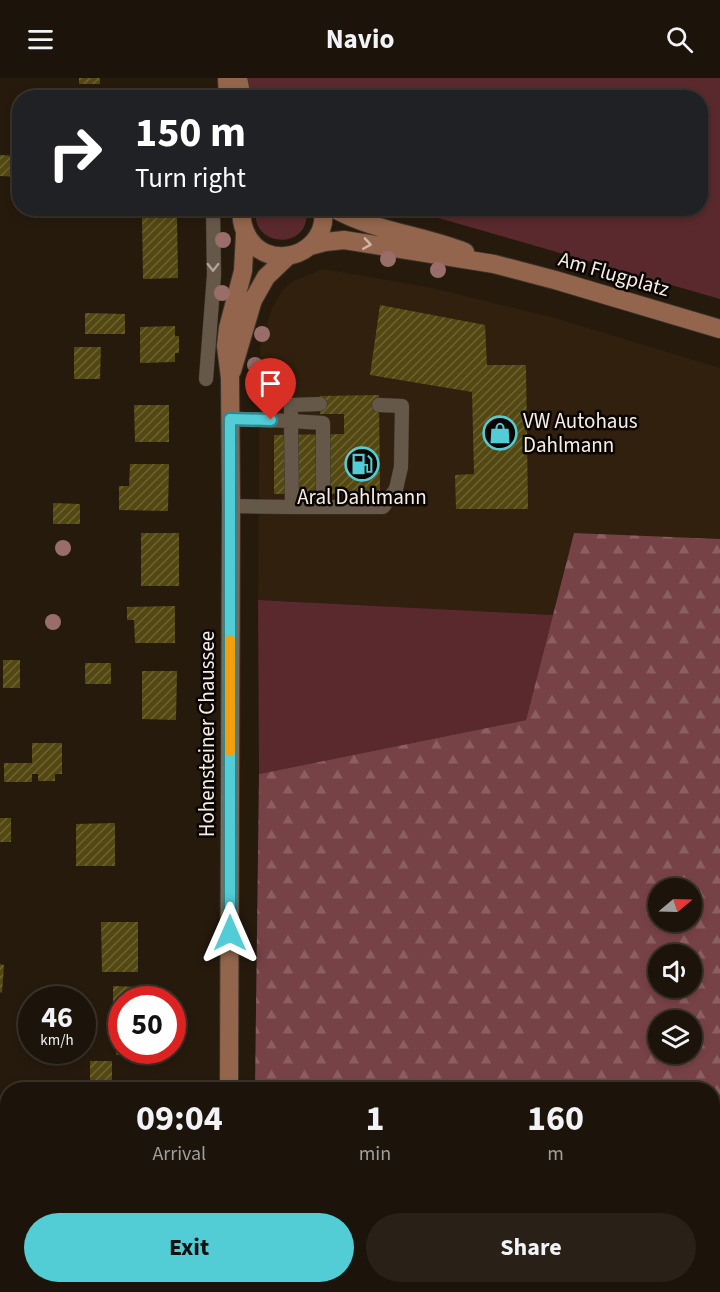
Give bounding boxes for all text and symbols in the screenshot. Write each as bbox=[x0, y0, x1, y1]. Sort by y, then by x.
text: Navio bbox=[326, 20, 394, 59]
icon: menu bbox=[24, 23, 57, 56]
icon: search bbox=[663, 23, 696, 56]
text: 150 m bbox=[135, 103, 246, 163]
icon: right bbox=[36, 114, 114, 192]
text: Turn right bbox=[135, 159, 246, 198]
one-way arrow bbox=[362, 237, 372, 250]
street label: Am Flugplatz bbox=[555, 244, 673, 304]
one-way arrow bbox=[207, 262, 220, 271]
pin bbox=[245, 358, 296, 420]
icon: arrive bbox=[254, 367, 287, 400]
place label: VW Autohaus Dahlmann bbox=[523, 406, 638, 460]
shop icon: VW Autohaus Dahlmann bbox=[482, 415, 518, 451]
fuel station icon: Aral Dahlmann bbox=[344, 446, 380, 482]
place label: Aral Dahlmann bbox=[297, 482, 427, 512]
street label: Hohensteiner Chaussee bbox=[192, 631, 222, 837]
north arrow bbox=[648, 878, 702, 932]
map controls bbox=[648, 878, 702, 1064]
position arrow bbox=[198, 901, 262, 965]
button: sound bbox=[648, 944, 702, 998]
speed limit sign: 50 bbox=[108, 986, 186, 1064]
text: 46 bbox=[41, 996, 73, 1039]
button: layers bbox=[648, 1010, 702, 1064]
text: km/h bbox=[40, 1030, 74, 1051]
text: 09:04 bbox=[136, 1093, 223, 1144]
text: 1 bbox=[365, 1093, 384, 1144]
text: 160 bbox=[527, 1093, 584, 1144]
text: Arrival bbox=[152, 1140, 206, 1168]
text: min bbox=[359, 1140, 391, 1168]
text: m bbox=[547, 1140, 564, 1168]
button: Exit bbox=[24, 1213, 354, 1282]
button: Share bbox=[366, 1213, 696, 1282]

